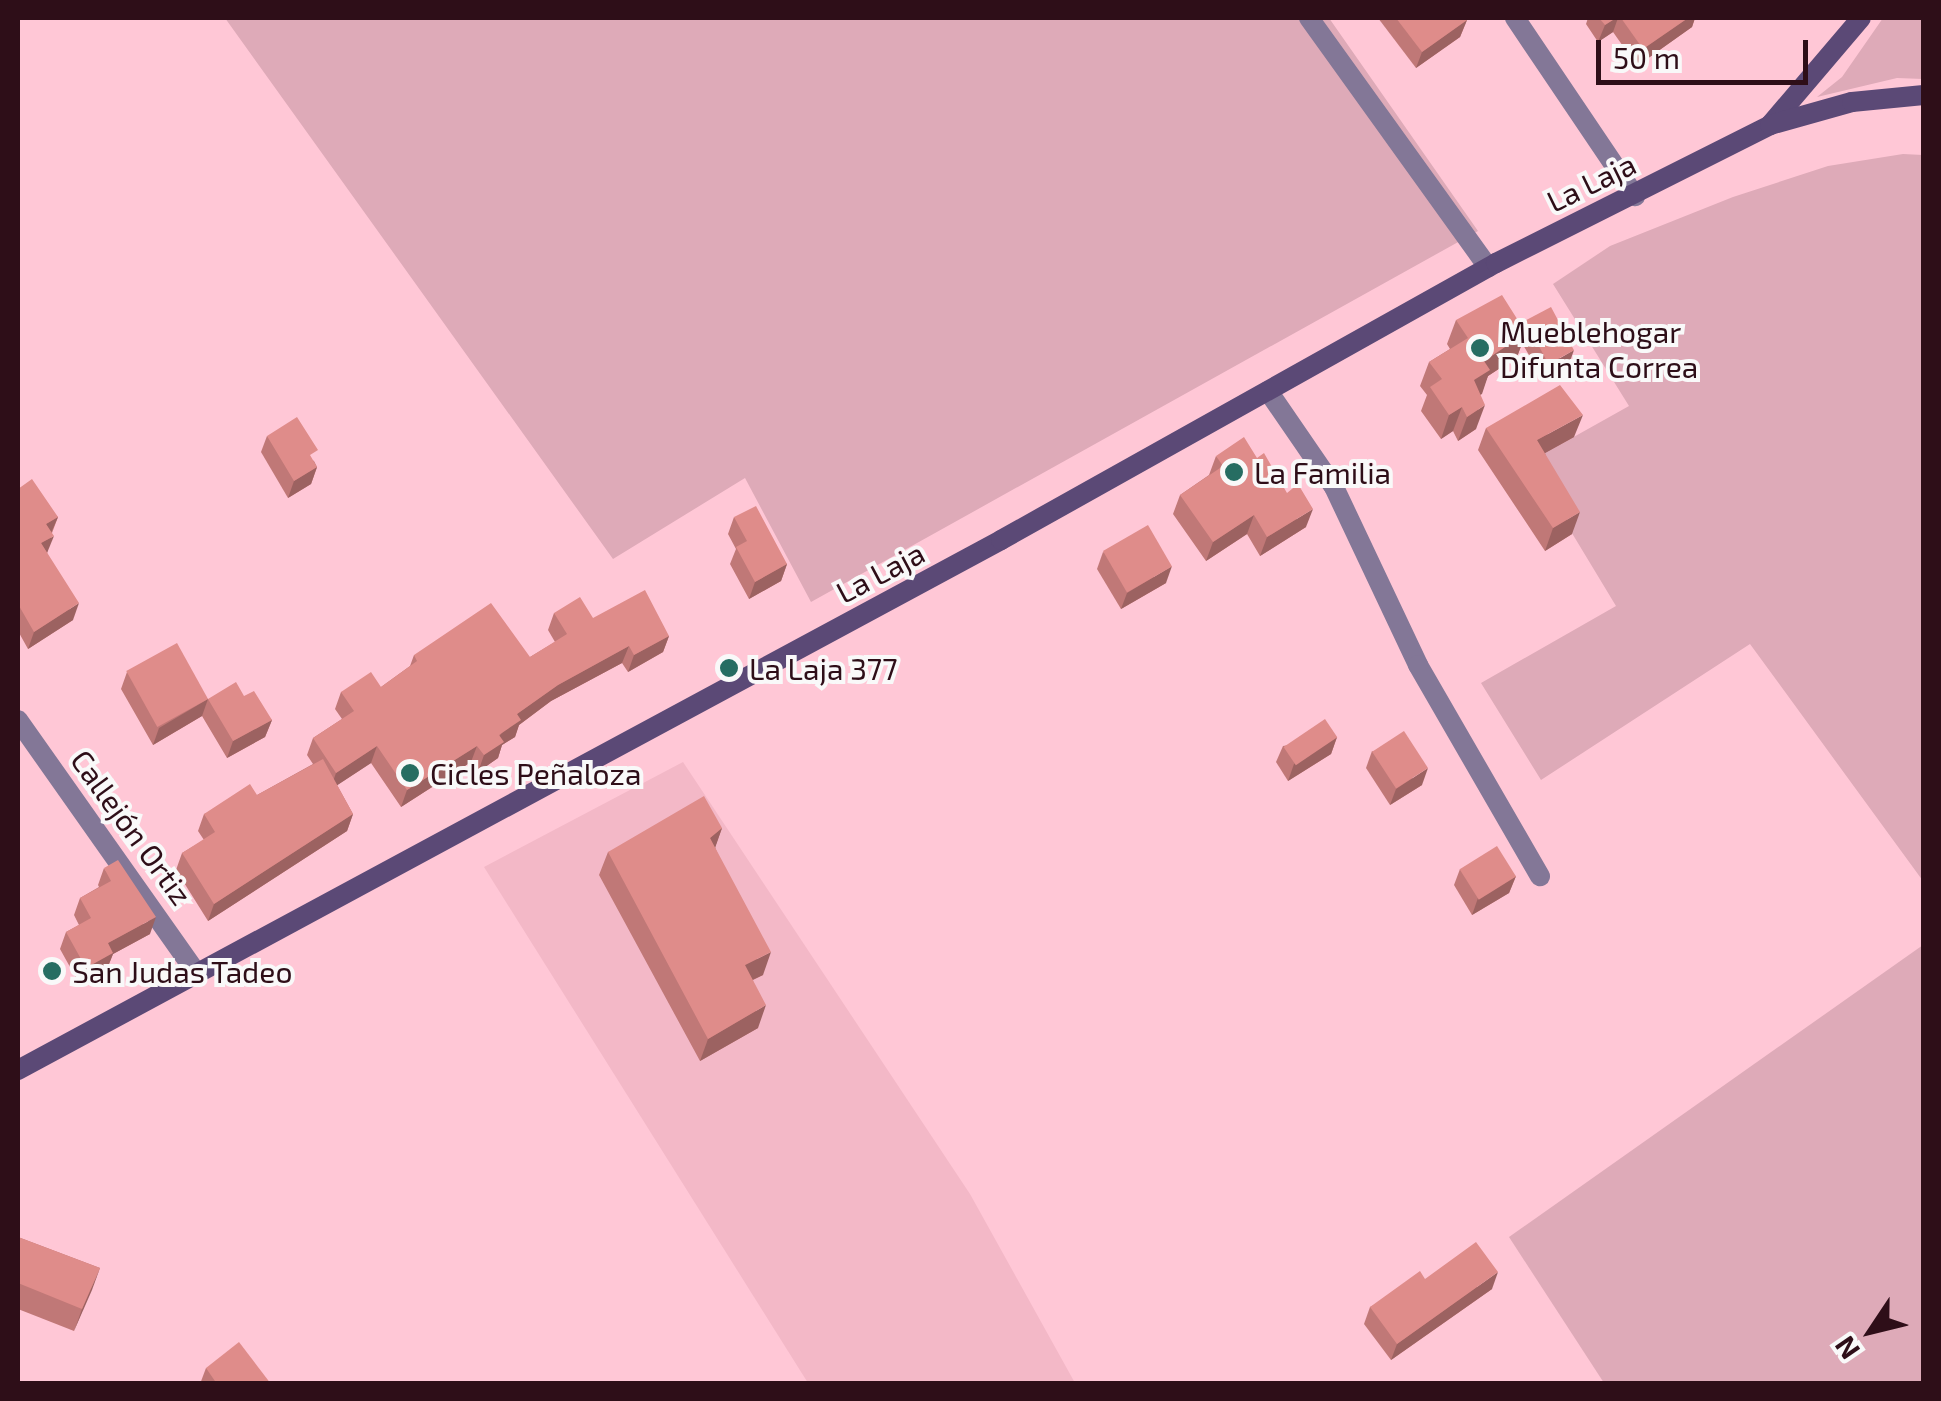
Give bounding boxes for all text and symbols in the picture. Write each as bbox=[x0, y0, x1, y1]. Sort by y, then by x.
scale bar bbox=[1601, 20, 1814, 82]
text: 50 m bbox=[1613, 39, 1680, 75]
street label: La Laja bbox=[1541, 145, 1641, 219]
place label: Mueblehogar Difunta Correa bbox=[1500, 313, 1698, 384]
marker: Mueblehogar Difunta Correa bbox=[1469, 337, 1491, 359]
place label: La Familia bbox=[1254, 454, 1391, 490]
marker: La Familia bbox=[1223, 461, 1245, 483]
street label: La Laja bbox=[830, 534, 930, 610]
place label: La Laja 377 bbox=[749, 650, 898, 686]
marker: La Laja 377 bbox=[718, 657, 740, 679]
street label: Callejón Ortiz bbox=[64, 743, 200, 911]
place label: Cicles Peñaloza bbox=[430, 755, 641, 791]
marker: Cicles Peñaloza bbox=[399, 762, 421, 784]
place label: San Judas Tadeo bbox=[72, 953, 294, 989]
marker: San Judas Tadeo bbox=[41, 960, 63, 982]
north arrow bbox=[1821, 1281, 1921, 1381]
text: N bbox=[1827, 1330, 1866, 1366]

